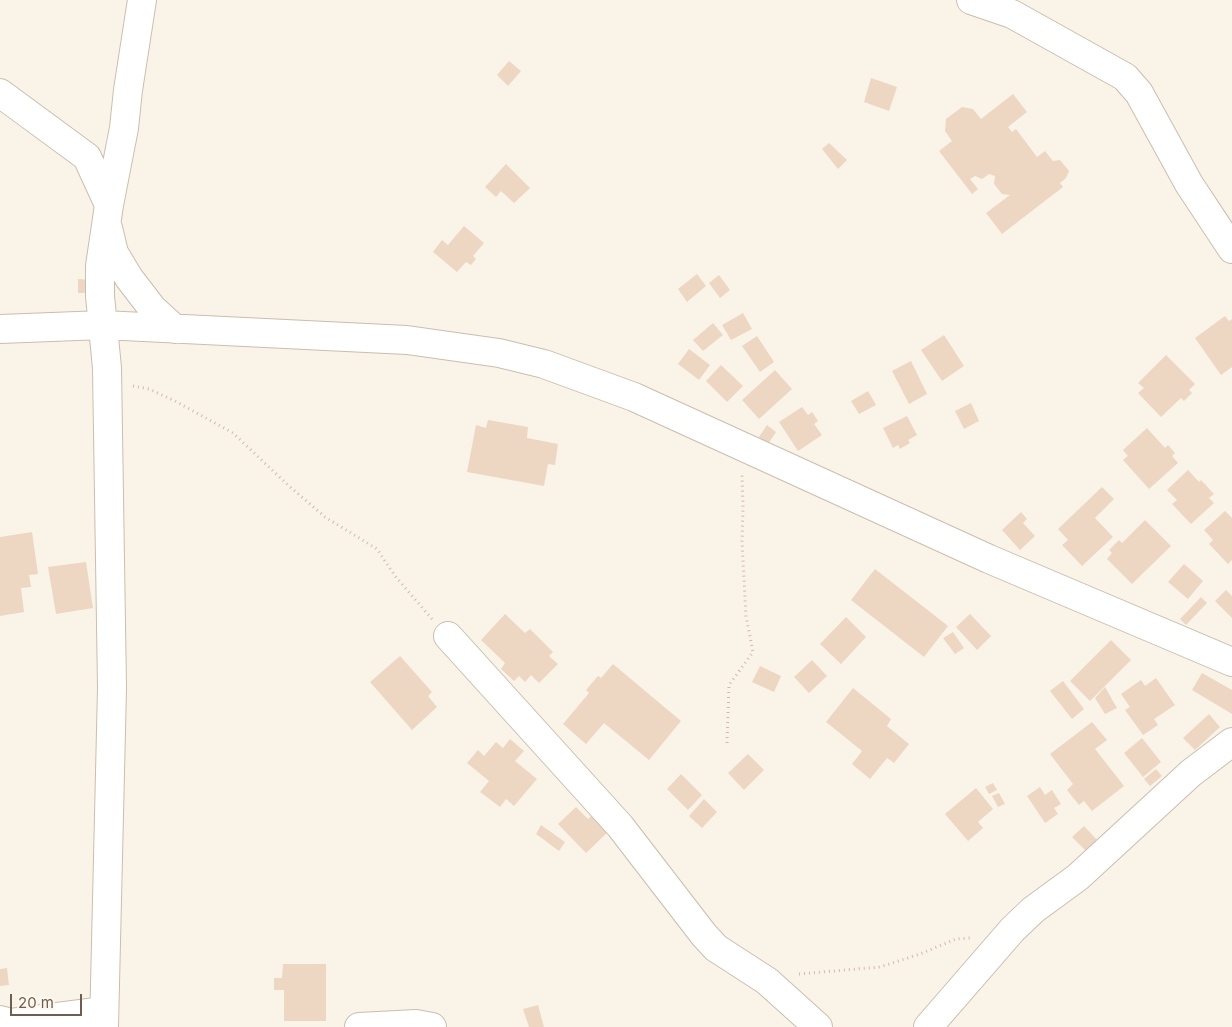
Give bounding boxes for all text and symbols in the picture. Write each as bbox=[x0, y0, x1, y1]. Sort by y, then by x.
scale bar bbox=[12, 984, 85, 1016]
text: 20 m bbox=[18, 993, 54, 1012]

